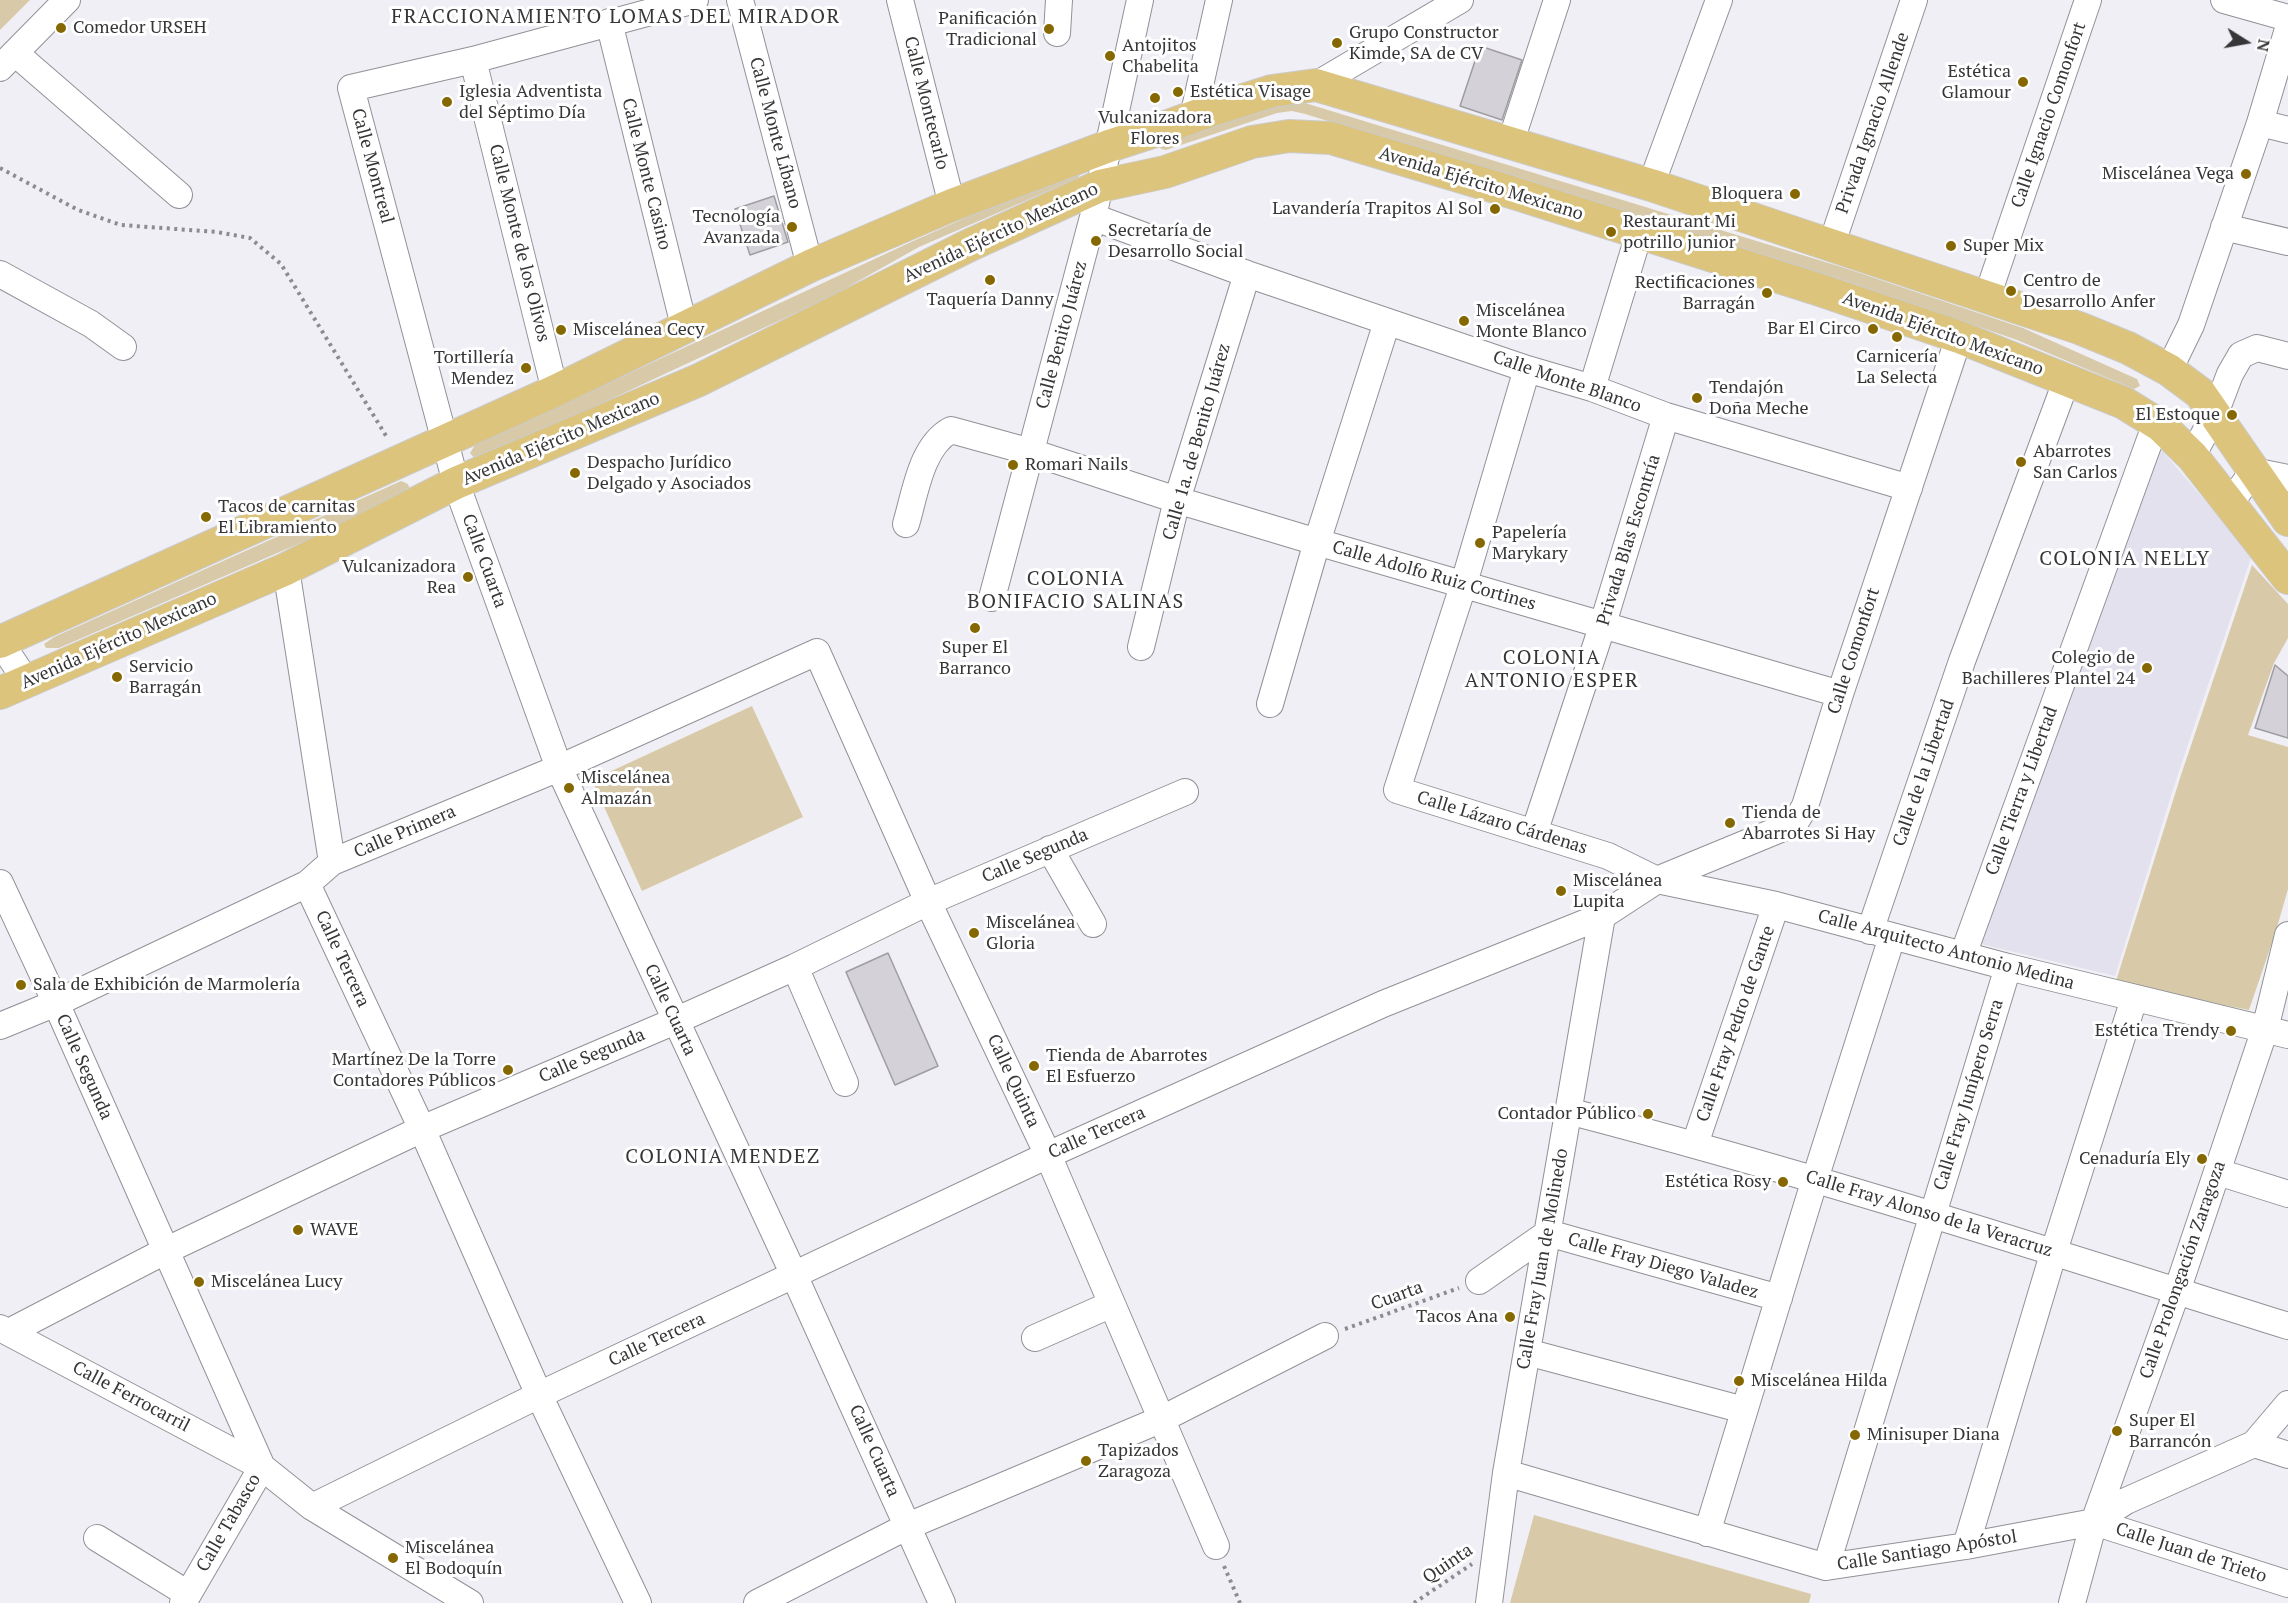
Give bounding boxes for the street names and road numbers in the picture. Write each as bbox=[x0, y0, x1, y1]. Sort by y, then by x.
street label: Calle Ignacio Comonfort bbox=[2007, 19, 2091, 211]
street label: Privada Ignacio Allende bbox=[1832, 29, 1914, 217]
street label: Calle Montecarlo bbox=[899, 34, 953, 172]
street label: Calle Monte Líbano bbox=[744, 55, 806, 211]
street label: Calle Monte Casino bbox=[617, 96, 675, 252]
street label: Calle Montreal bbox=[346, 106, 398, 226]
street label: Calle Monte de los Olivos bbox=[484, 142, 554, 344]
street label: Avenida Ejército Mexicano bbox=[1376, 143, 1586, 225]
street label: Avenida Ejército Mexicano bbox=[900, 178, 1102, 288]
street label: Calle Benito Juárez bbox=[1032, 259, 1092, 411]
street label: Avenida Ejército Mexicano bbox=[1840, 288, 2046, 380]
street label: Calle 1a. de Benito Juárez bbox=[1159, 341, 1235, 543]
street label: Calle Monte Blanco bbox=[1490, 346, 1644, 418]
street label: Avenida Ejército Mexicano bbox=[459, 388, 663, 490]
street label: Privada Blas Escontría bbox=[1593, 452, 1665, 628]
street label: Calle Cuarta bbox=[457, 511, 511, 611]
street label: Calle Adolfo Ruiz Cortines bbox=[1330, 537, 1538, 615]
street label: Calle Comonfort bbox=[1823, 585, 1885, 717]
street label: Avenida Ejército Mexicano bbox=[18, 588, 220, 694]
street label: Calle de la Libertad bbox=[1889, 697, 1959, 849]
street label: Calle Tierra y Libertad bbox=[1981, 704, 2063, 878]
street label: Calle Lázaro Cárdenas bbox=[1414, 787, 1590, 859]
street label: Calle Primera bbox=[351, 801, 459, 863]
street label: Calle Segunda bbox=[979, 824, 1091, 888]
street label: Calle Arquitecto Antonio Medina bbox=[1815, 905, 2077, 995]
street label: Calle Tercera bbox=[310, 907, 374, 1011]
street label: Calle Fray Pedro de Gante bbox=[1692, 923, 1780, 1125]
street label: Calle Cuarta bbox=[639, 961, 701, 1059]
street label: Calle Fray Junípero Serra bbox=[1930, 997, 2008, 1193]
street label: Calle Segunda bbox=[51, 1011, 117, 1123]
street label: Calle Segunda bbox=[536, 1024, 648, 1088]
street label: Calle Quinta bbox=[982, 1031, 1044, 1131]
street label: Calle Tercera bbox=[1045, 1102, 1149, 1164]
street label: Calle Fray Juan de Molinedo bbox=[1513, 1147, 1573, 1371]
street label: Calle Prolongación Zaragoza bbox=[2135, 1158, 2231, 1382]
street label: Calle Fray Alonso de la Veracruz bbox=[1803, 1166, 2055, 1262]
street label: Calle Fray Diego Valadez bbox=[1565, 1228, 1761, 1304]
street label: Cuarta bbox=[1368, 1277, 1426, 1315]
street label: Calle Tercera bbox=[605, 1308, 709, 1372]
street label: Calle Ferrocarril bbox=[69, 1357, 193, 1437]
street label: Calle Cuarta bbox=[844, 1402, 904, 1500]
street label: Calle Tabasco bbox=[192, 1470, 266, 1576]
street label: Calle Juan de Trieto bbox=[2113, 1518, 2269, 1588]
street label: Calle Santiago Apóstol bbox=[1836, 1526, 2018, 1576]
street label: Quinta bbox=[1419, 1540, 1477, 1588]

